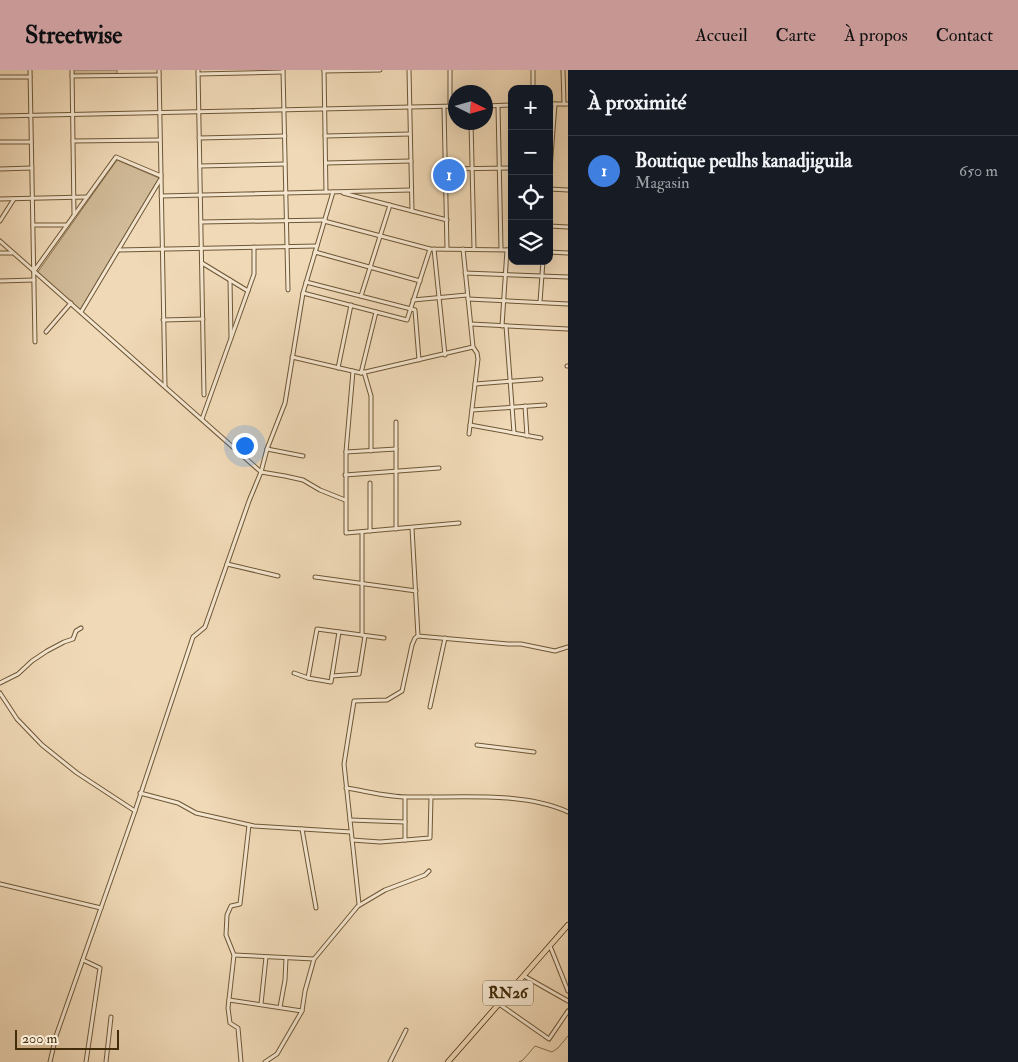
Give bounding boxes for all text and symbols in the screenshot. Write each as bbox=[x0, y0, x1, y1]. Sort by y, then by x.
text: Streetwise bbox=[25, 20, 122, 51]
text: Accueil bbox=[695, 24, 748, 47]
text: Carte bbox=[776, 24, 816, 47]
text: À propos bbox=[844, 24, 908, 47]
text: Contact bbox=[936, 24, 993, 47]
north arrow bbox=[448, 85, 493, 130]
map controls bbox=[508, 85, 553, 265]
button: + bbox=[508, 85, 553, 130]
text: À proximité bbox=[588, 89, 686, 116]
button: − bbox=[508, 130, 553, 175]
text: Boutique peulhs kanadjiguila bbox=[635, 149, 852, 173]
pin: 1 bbox=[433, 156, 465, 194]
text: 1 bbox=[601, 161, 607, 181]
text: 650 m bbox=[959, 161, 998, 181]
text: Magasin bbox=[635, 173, 689, 193]
button: locate bbox=[508, 175, 553, 220]
button: layers bbox=[508, 220, 553, 265]
your location bbox=[232, 433, 258, 459]
road number: RN26 bbox=[483, 980, 533, 1006]
scale bar bbox=[15, 1027, 119, 1050]
text: 200 m bbox=[22, 1030, 57, 1047]

